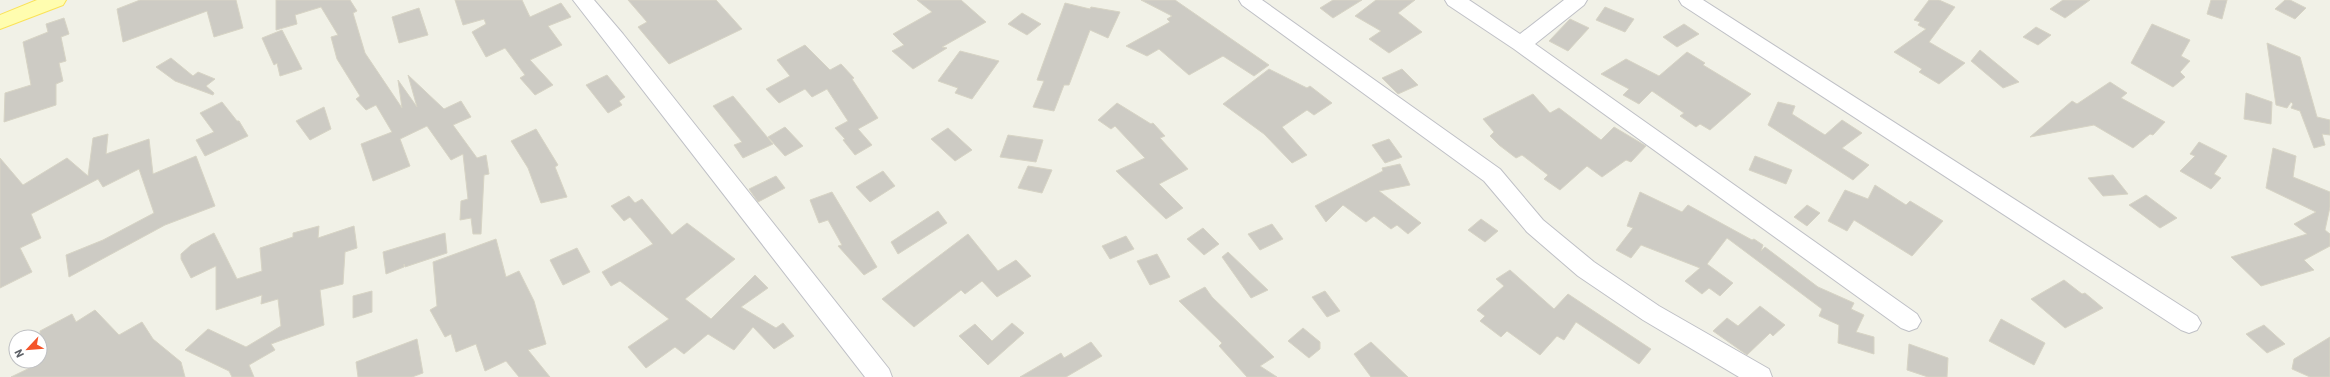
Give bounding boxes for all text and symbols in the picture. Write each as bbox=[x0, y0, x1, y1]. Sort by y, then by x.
north arrow bbox=[8, 329, 48, 369]
text: N bbox=[11, 347, 26, 360]

